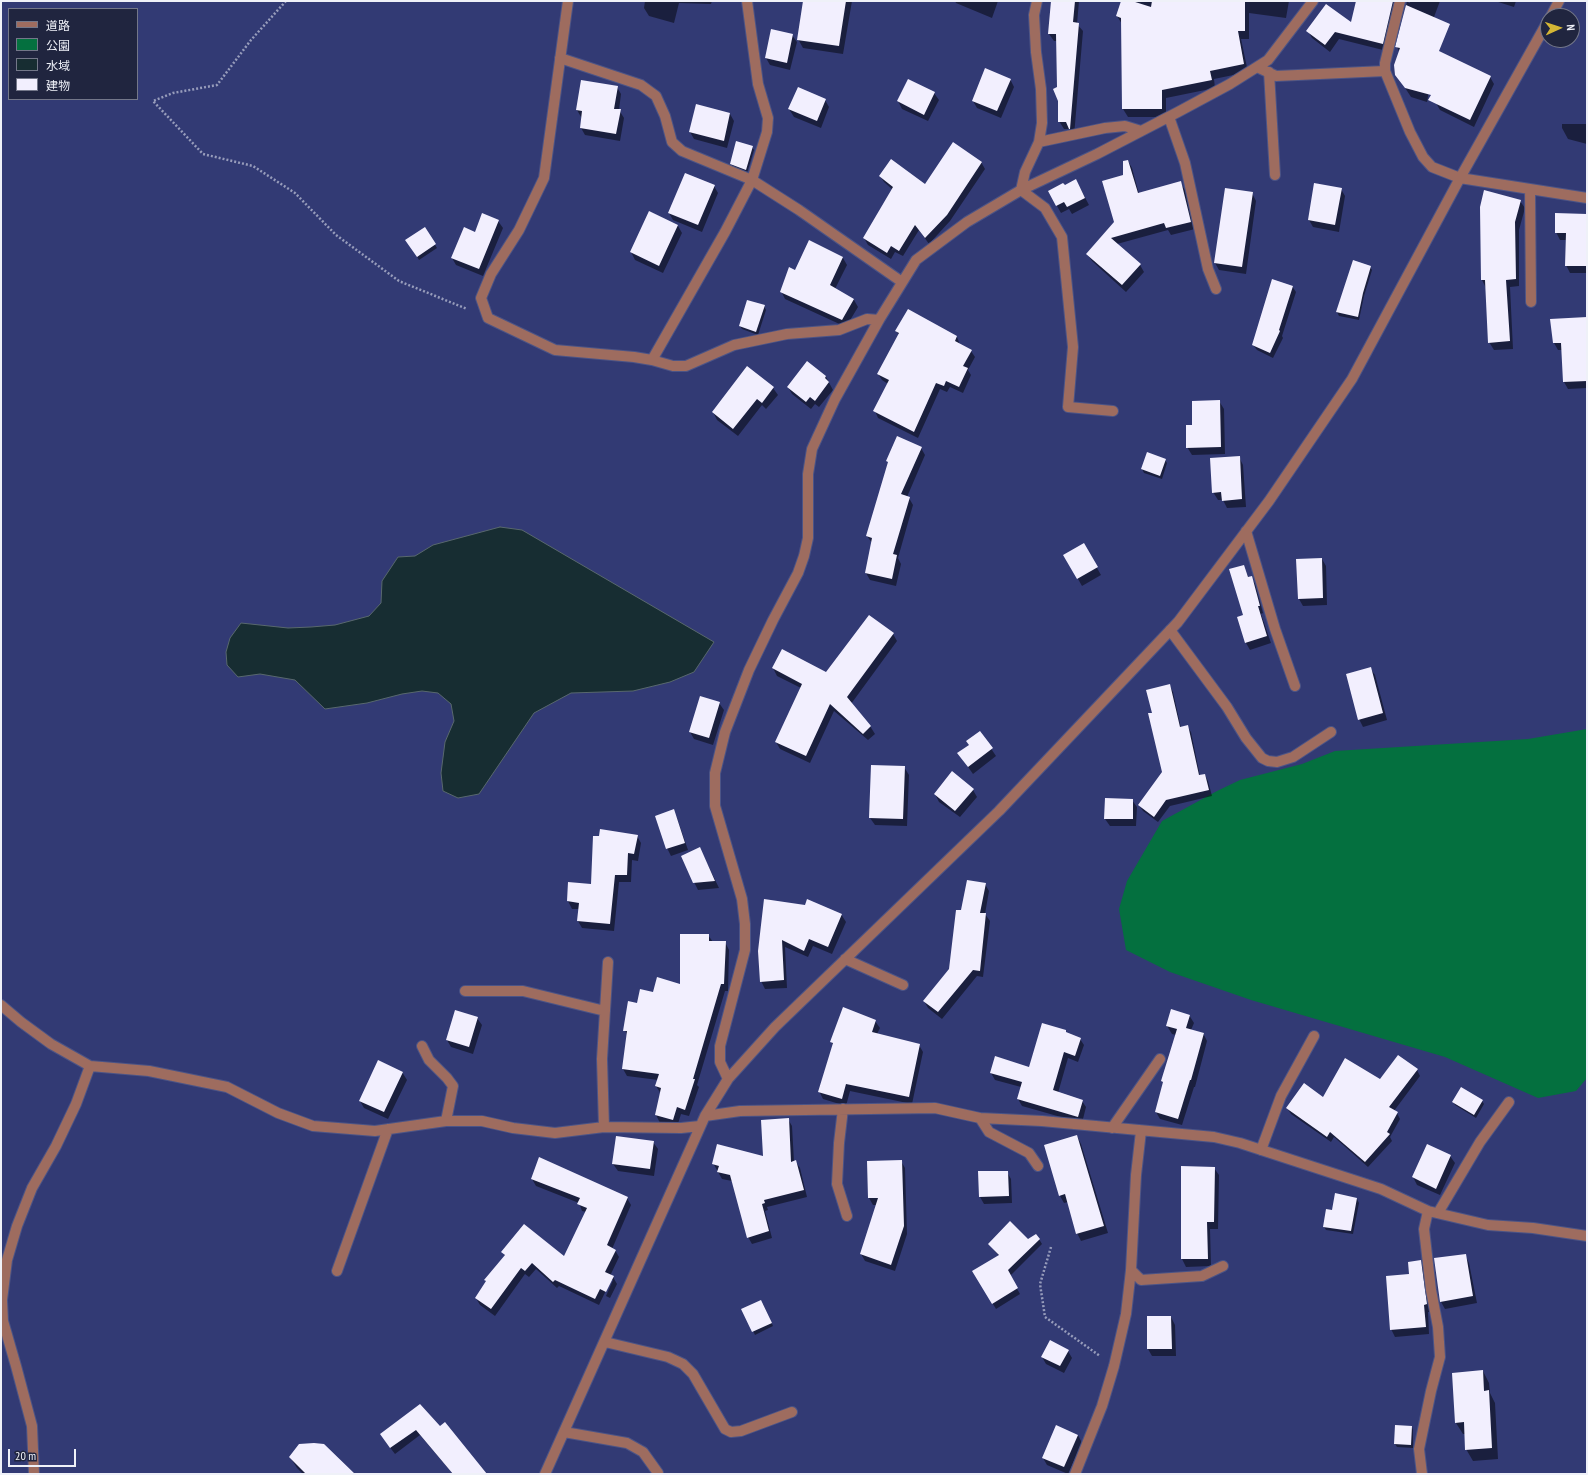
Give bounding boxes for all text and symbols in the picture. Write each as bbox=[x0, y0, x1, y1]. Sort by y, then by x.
legend bbox=[8, 8, 138, 100]
north arrow bbox=[1540, 8, 1580, 48]
text: 道路 bbox=[46, 18, 70, 33]
text: N bbox=[1564, 24, 1578, 31]
text: 公園 bbox=[46, 38, 70, 53]
text: 水域 bbox=[46, 58, 70, 73]
text: 建物 bbox=[46, 78, 70, 93]
scale bar bbox=[10, 1441, 78, 1467]
text: 20 m bbox=[15, 1448, 36, 1463]

